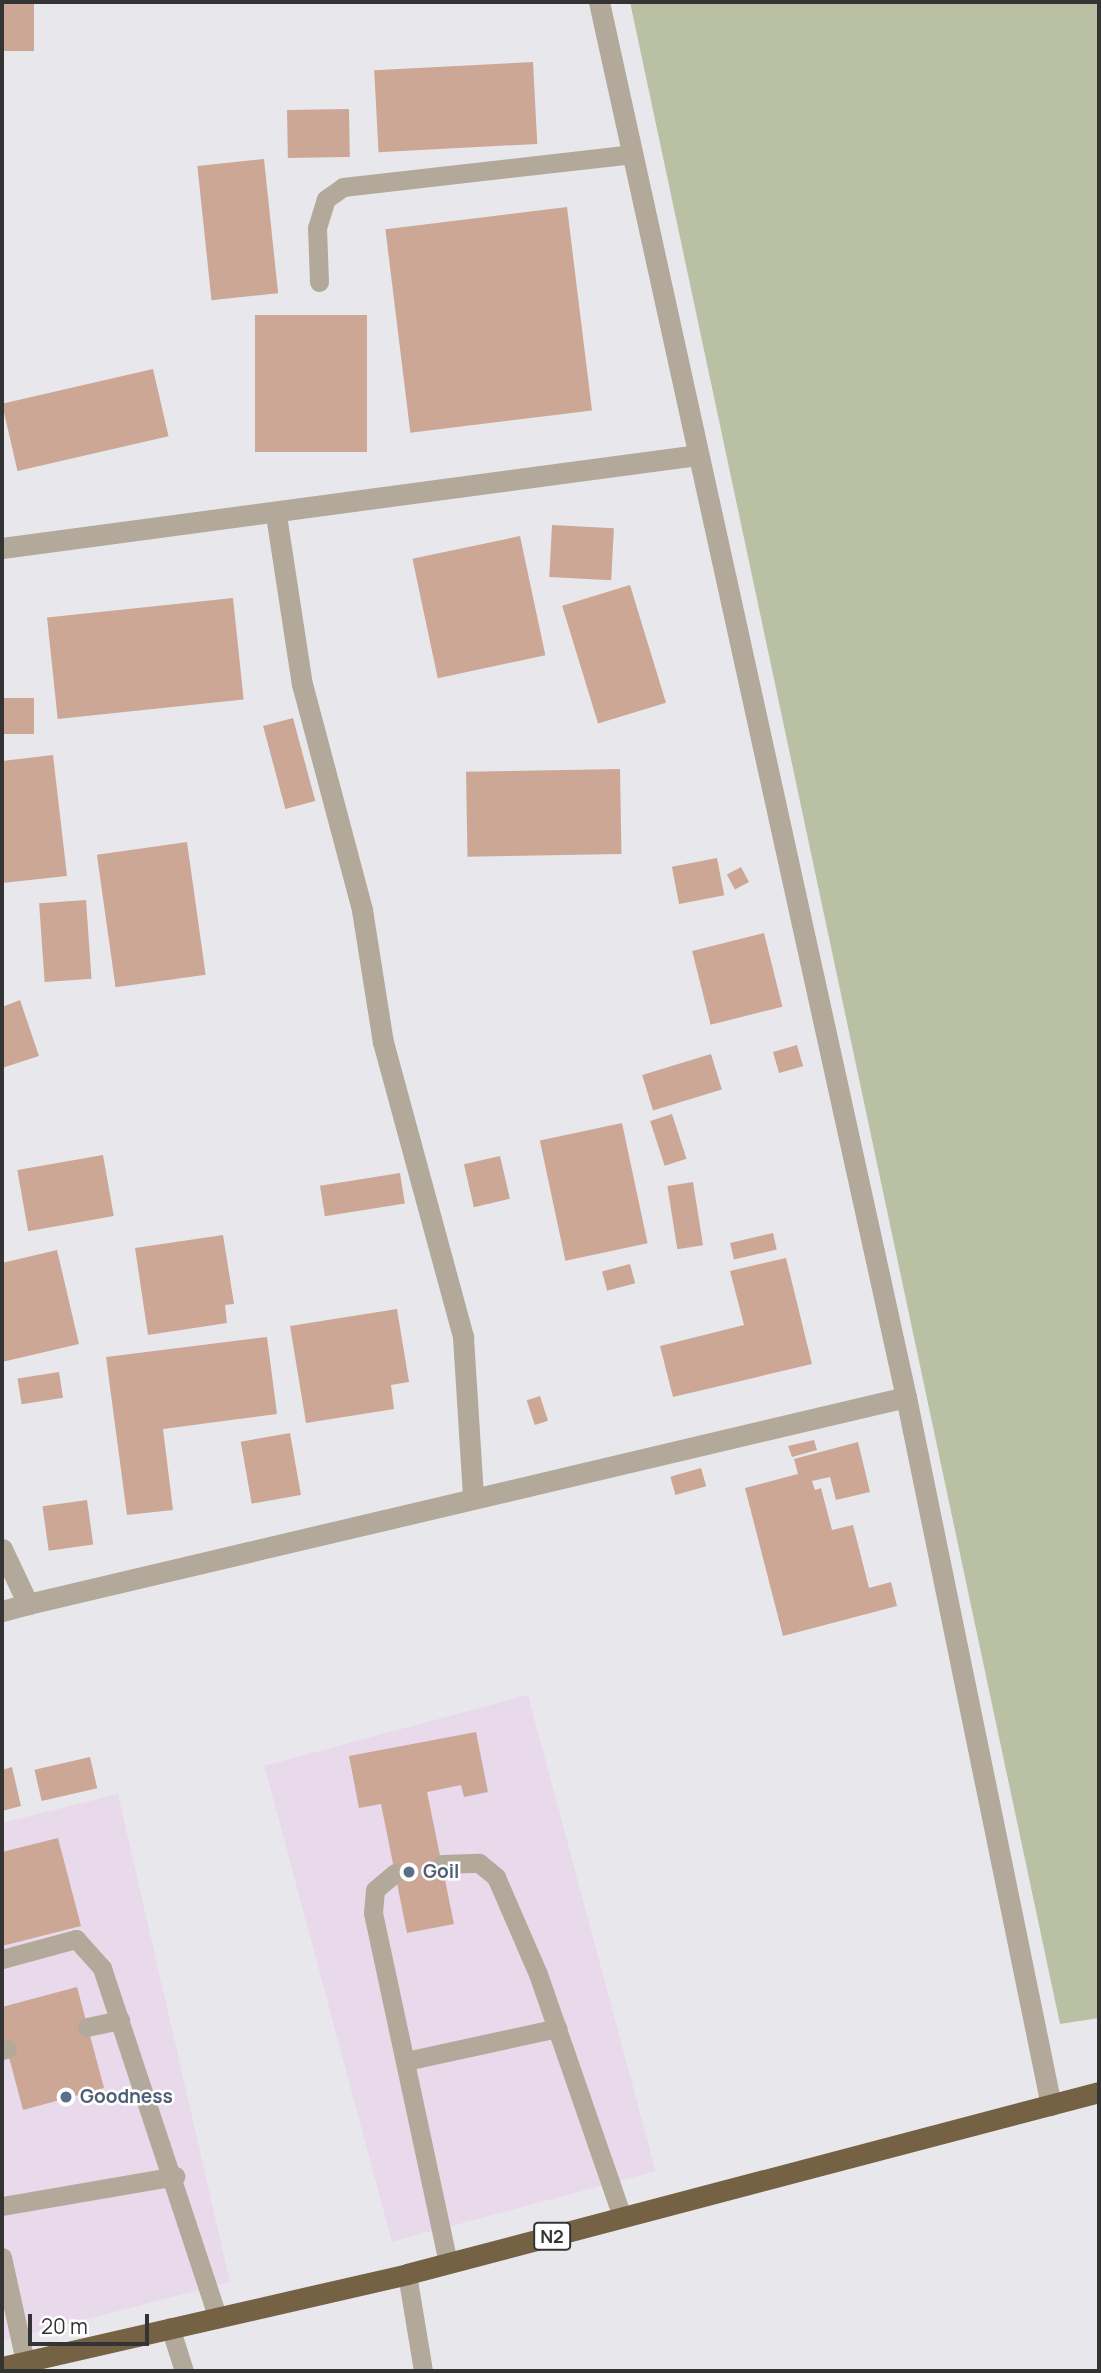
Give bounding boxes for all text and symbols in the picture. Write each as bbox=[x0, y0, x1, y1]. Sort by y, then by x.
place label: Goil bbox=[423, 1861, 459, 1883]
marker: Goil bbox=[401, 1864, 417, 1880]
place label: Goodness bbox=[80, 2086, 173, 2108]
marker: Goodness bbox=[58, 2089, 74, 2105]
road number: N2 bbox=[533, 2222, 571, 2250]
scale bar bbox=[32, 2300, 152, 2344]
text: 20 m bbox=[41, 2312, 88, 2340]

